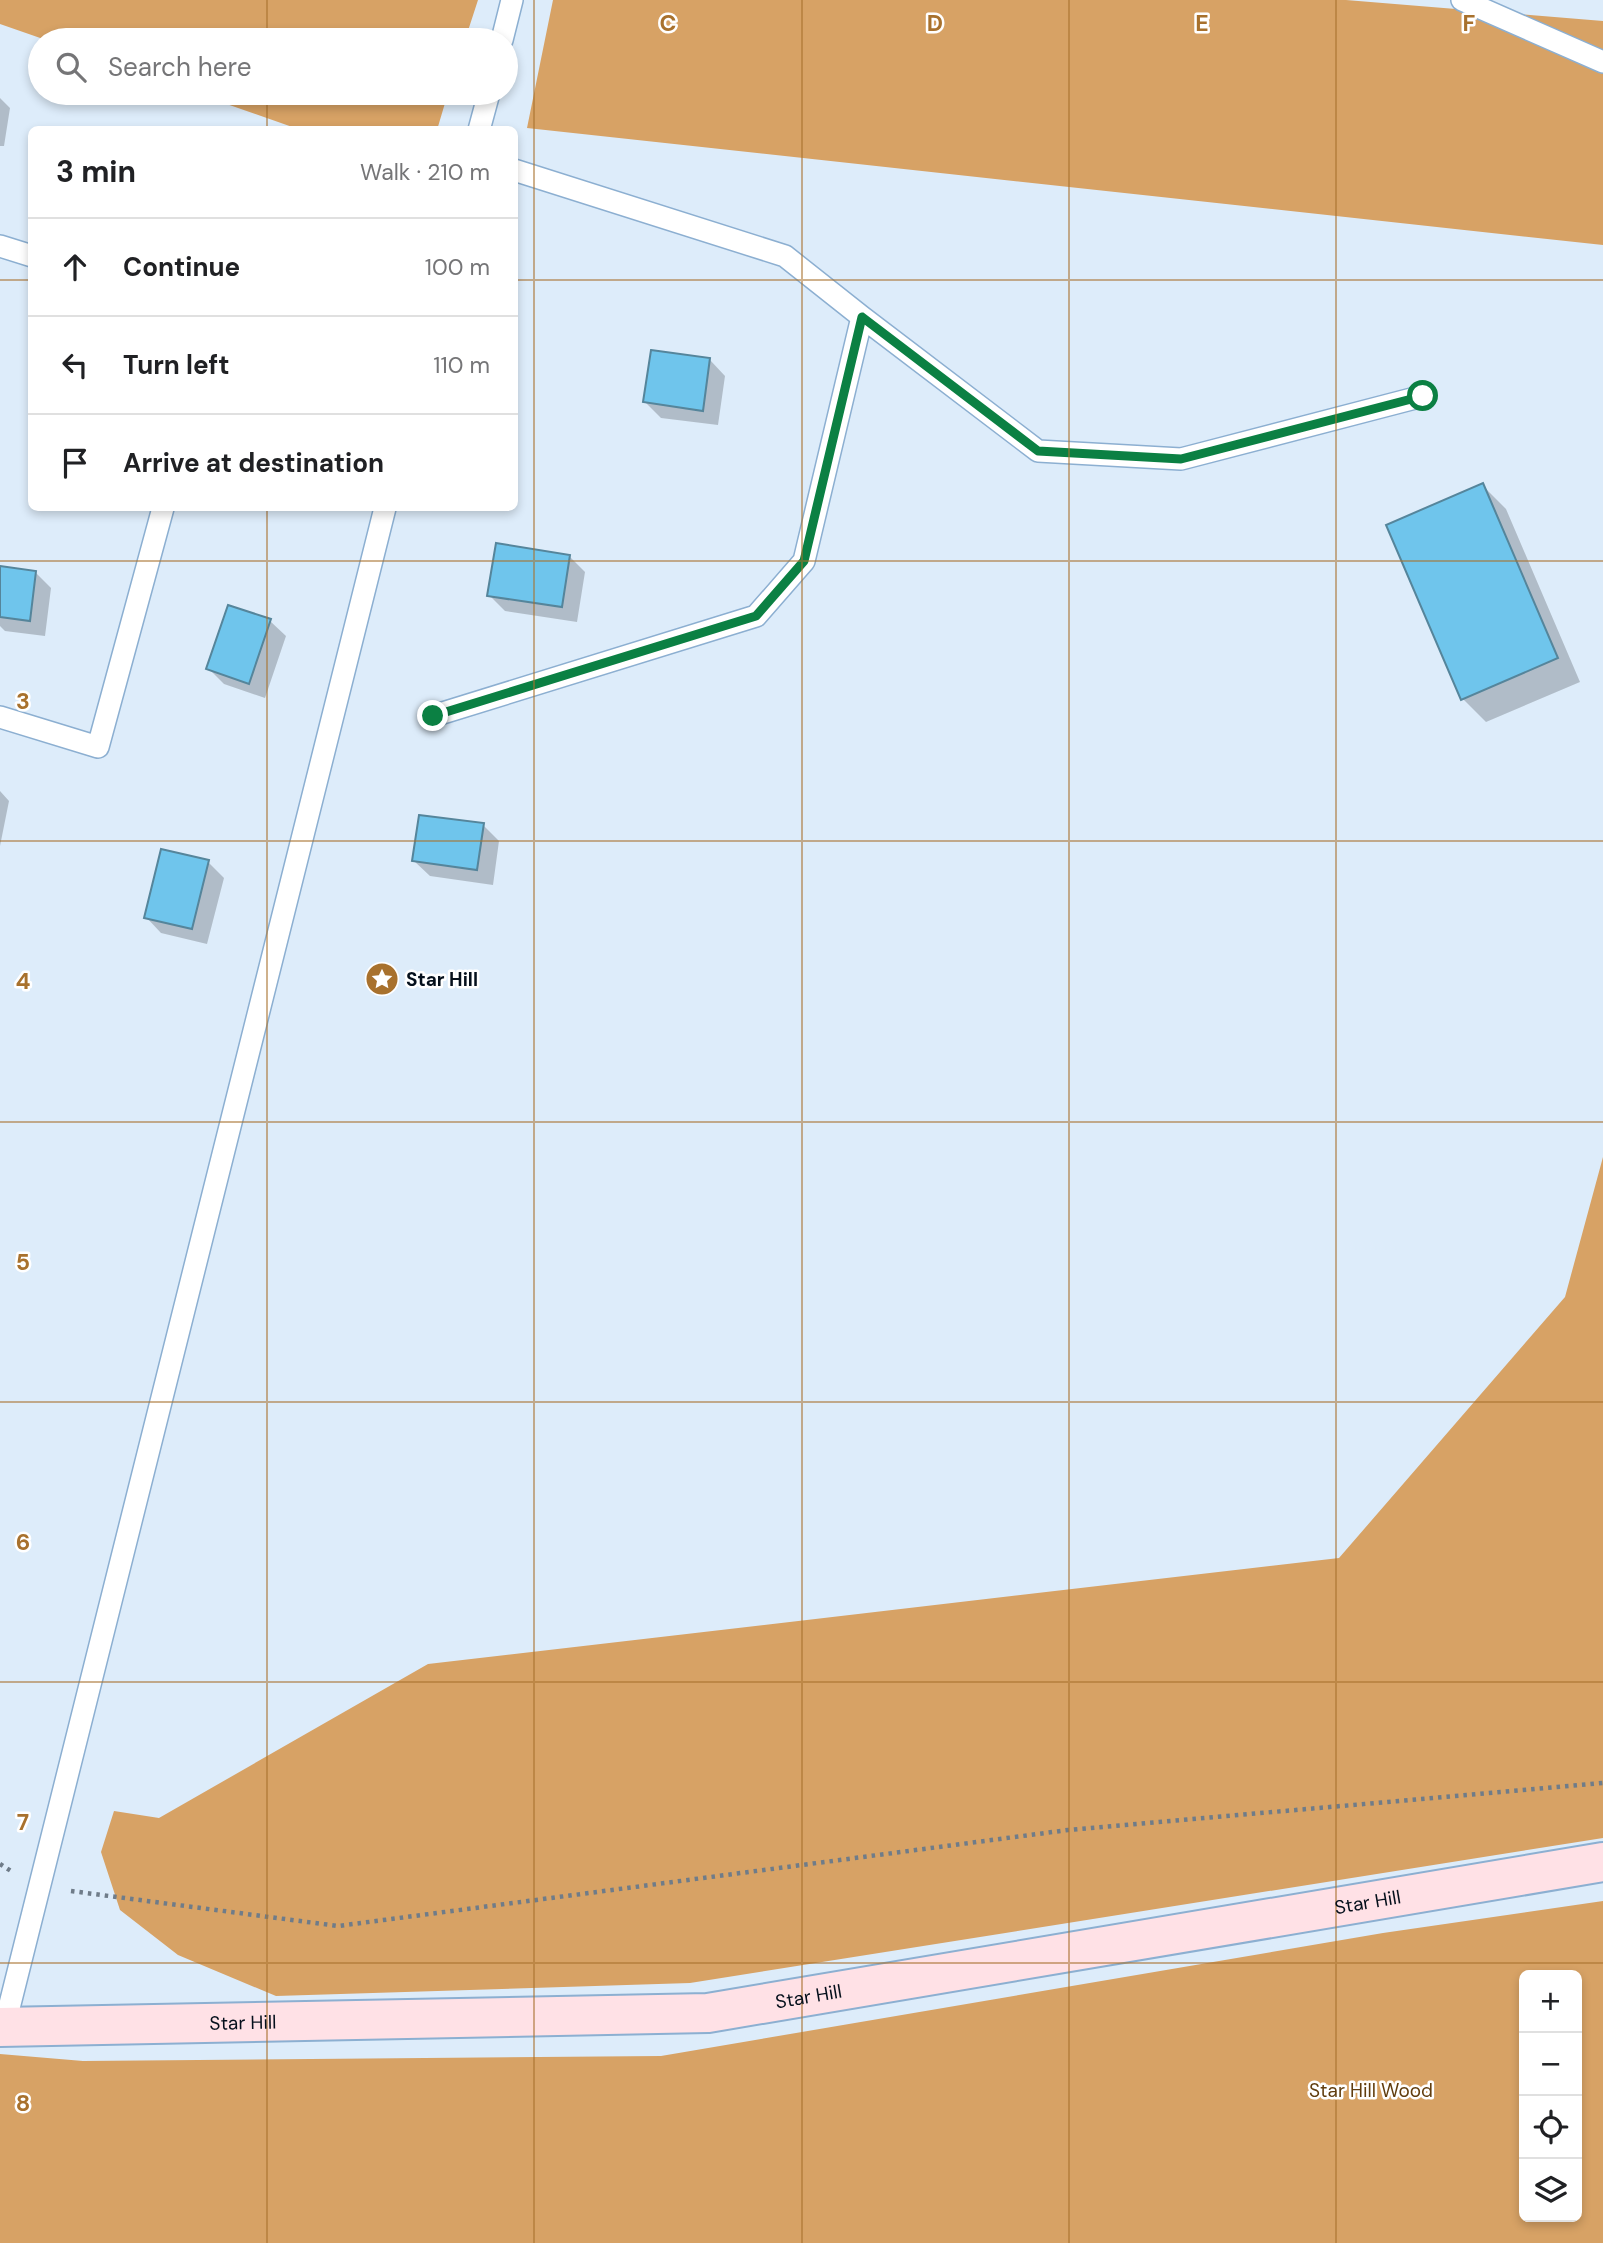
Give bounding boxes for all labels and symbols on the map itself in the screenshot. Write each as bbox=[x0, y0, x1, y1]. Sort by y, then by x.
text: C bbox=[660, 8, 676, 38]
text: D bbox=[927, 8, 943, 38]
text: E bbox=[1195, 8, 1209, 38]
text: F bbox=[1463, 8, 1476, 38]
route start bbox=[1407, 380, 1438, 411]
text: 3 bbox=[16, 686, 30, 716]
route end bbox=[417, 700, 448, 731]
place icon: Star Hill bbox=[363, 960, 401, 998]
text: 4 bbox=[16, 966, 31, 996]
place label: Star Hill bbox=[406, 967, 478, 992]
text: 5 bbox=[16, 1247, 30, 1277]
text: 6 bbox=[16, 1527, 30, 1557]
text: 7 bbox=[17, 1807, 29, 1837]
street label: Star Hill bbox=[1332, 1884, 1403, 1920]
street label: Star Hill bbox=[773, 1978, 844, 2014]
street label: Star Hill bbox=[209, 2009, 277, 2035]
park label: Star Hill Wood bbox=[1309, 2078, 1433, 2103]
text: 8 bbox=[16, 2088, 30, 2118]

